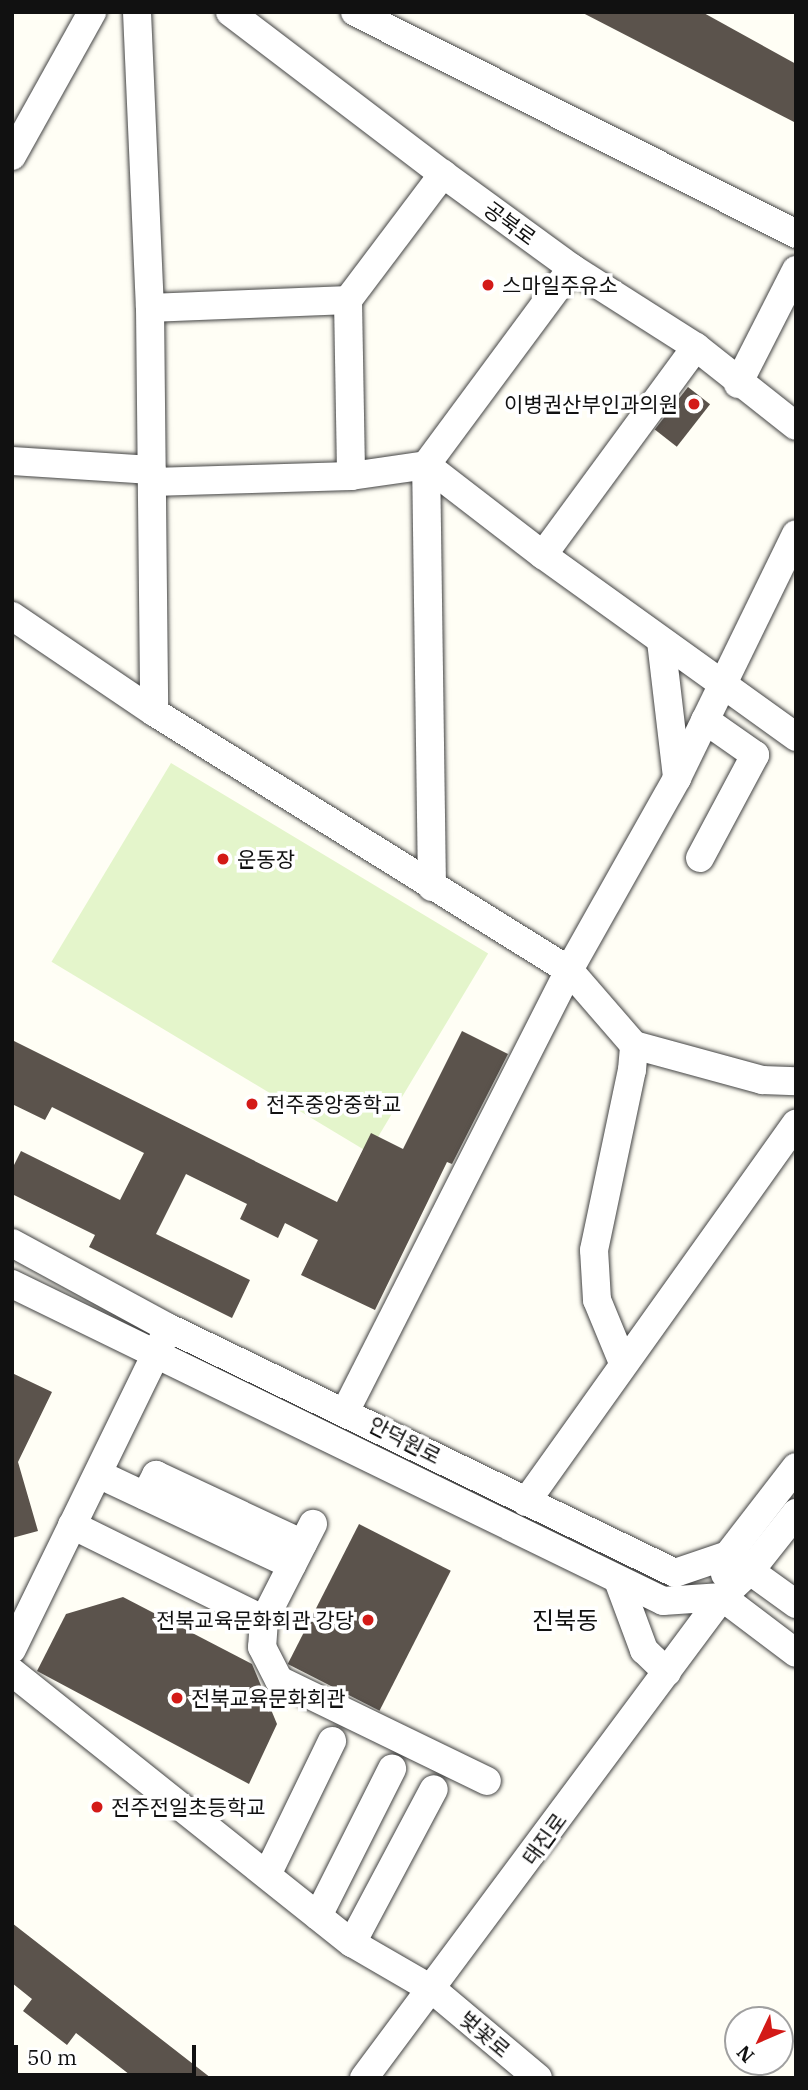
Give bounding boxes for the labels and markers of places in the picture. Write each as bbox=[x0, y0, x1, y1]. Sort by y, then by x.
place label: 스마일주유소 bbox=[502, 272, 618, 298]
marker: 스마일주유소 bbox=[480, 277, 496, 293]
place label: 이병권산부인과의원 bbox=[504, 391, 678, 417]
marker: 이병권산부인과의원 bbox=[684, 394, 704, 414]
place label: 운동장 bbox=[237, 846, 295, 872]
marker: 운동장 bbox=[215, 851, 231, 867]
place label: 전주중앙중학교 bbox=[266, 1091, 401, 1117]
marker: 전주중앙중학교 bbox=[244, 1096, 260, 1112]
place label: 전북교육문화회관 강당 bbox=[156, 1607, 354, 1633]
marker: 전북교육문화회관 강당 bbox=[360, 1612, 376, 1628]
place label: 전북교육문화회관 bbox=[191, 1685, 346, 1711]
marker: 전북교육문화회관 bbox=[169, 1690, 185, 1706]
place label: 전주전일초등학교 bbox=[111, 1794, 266, 1820]
marker: 전주전일초등학교 bbox=[89, 1799, 105, 1815]

